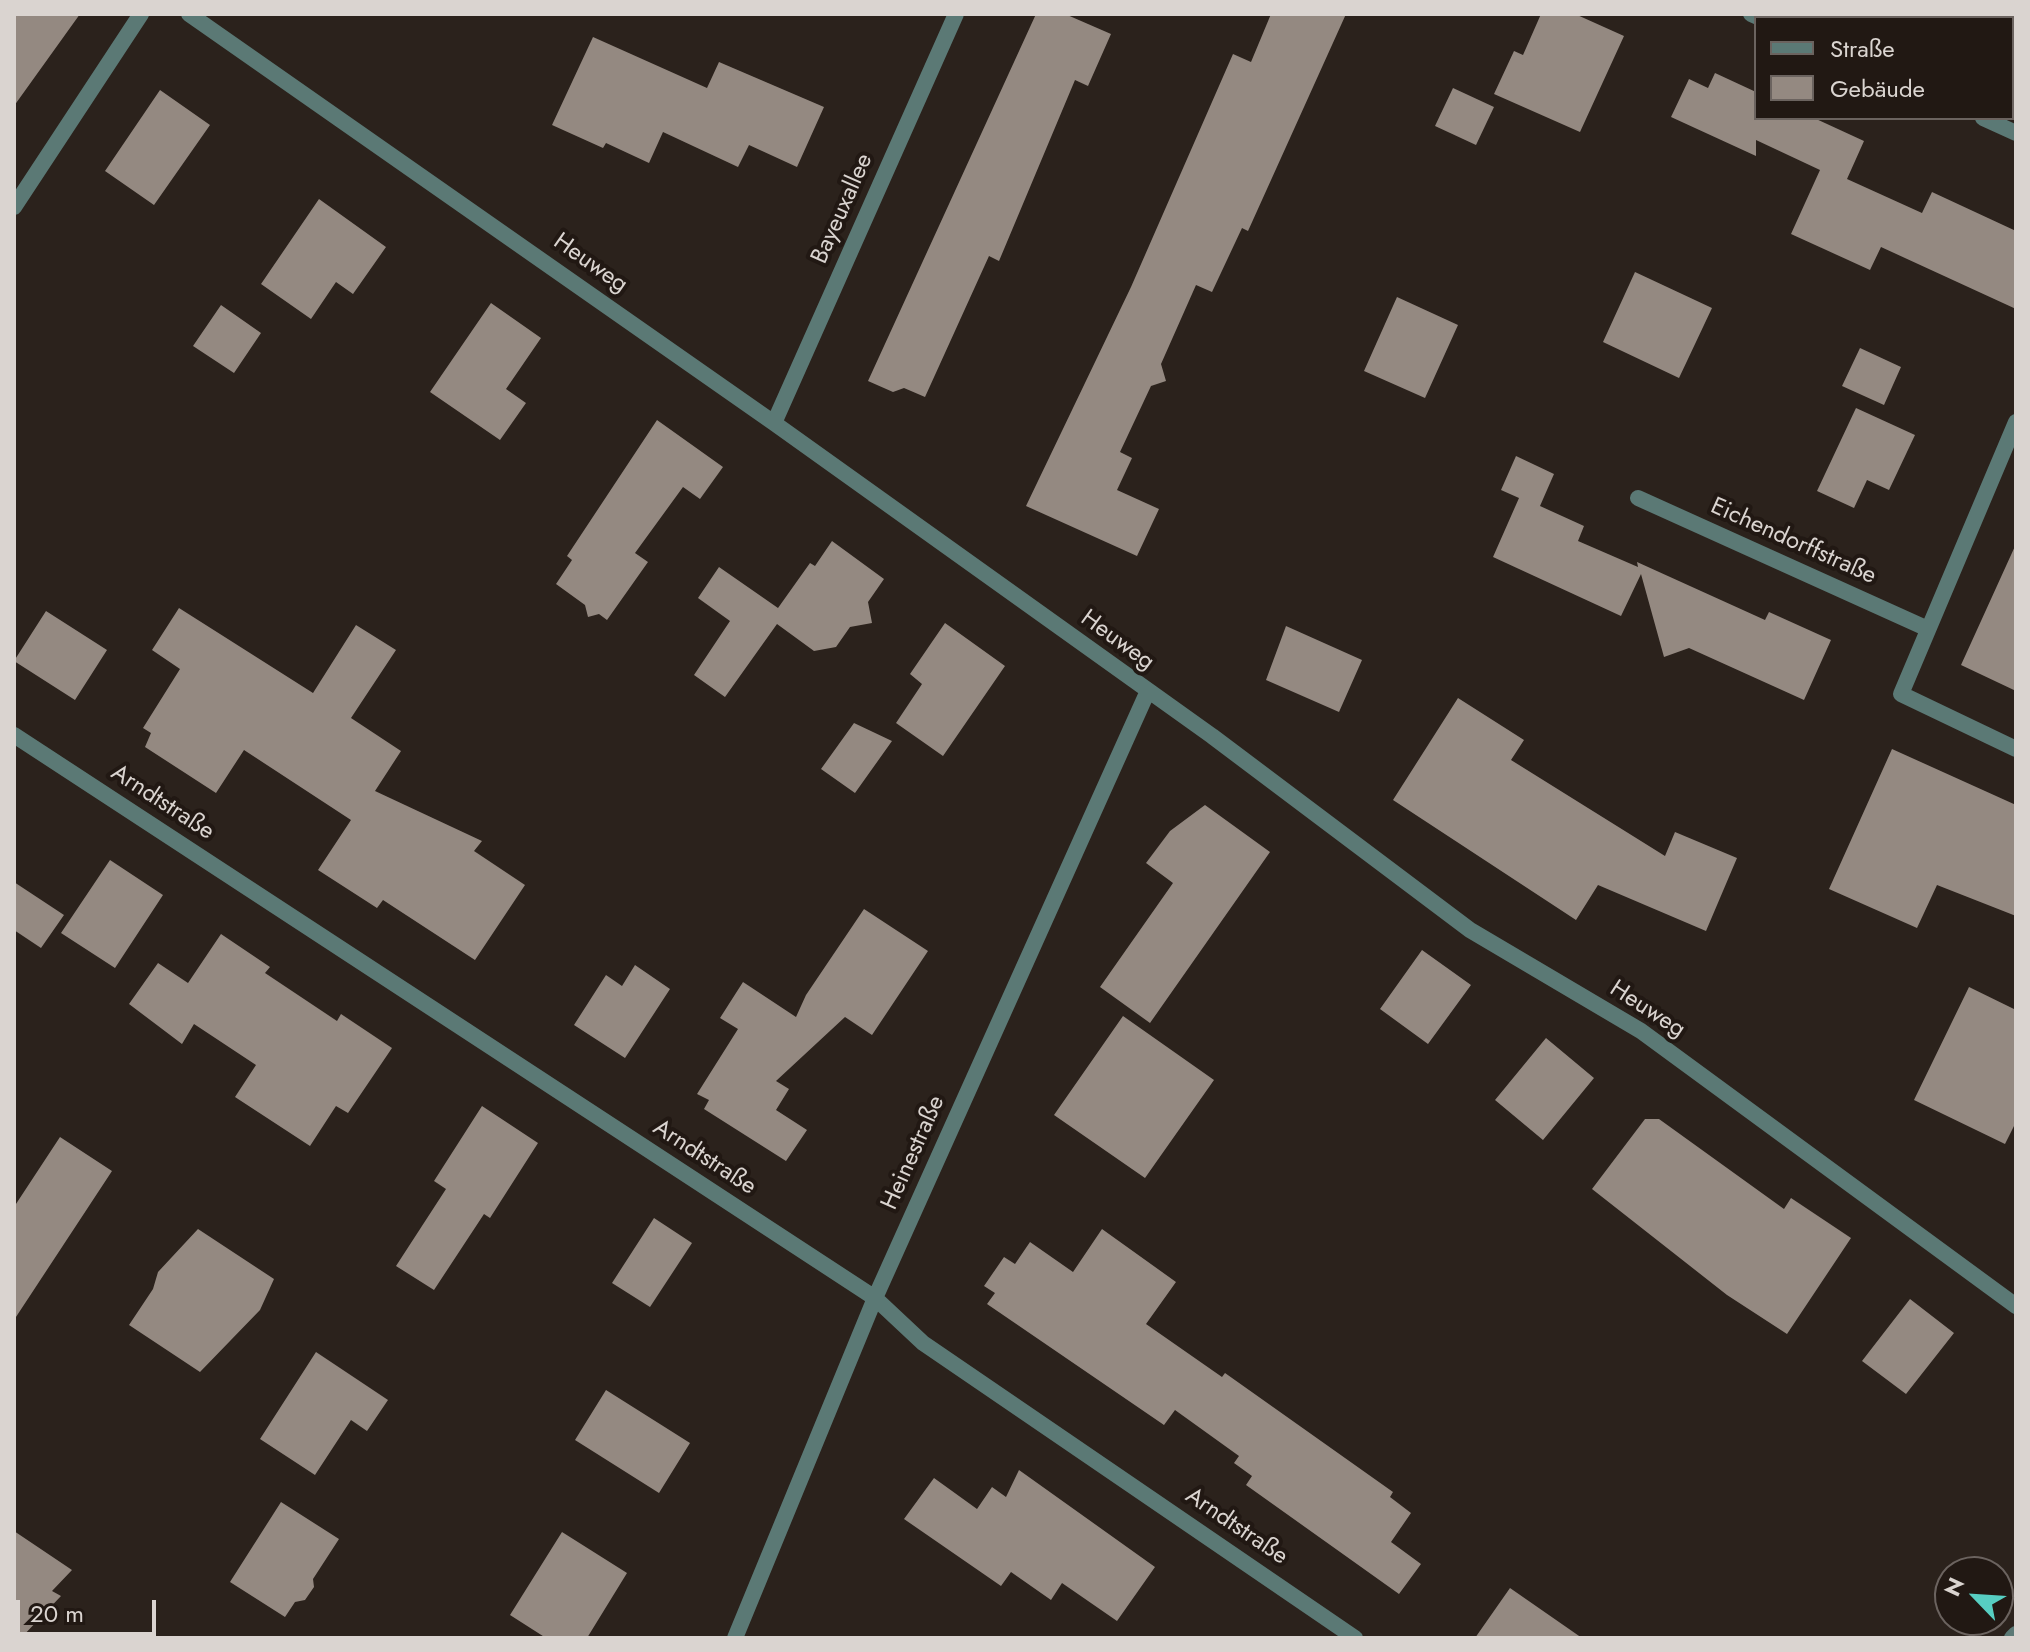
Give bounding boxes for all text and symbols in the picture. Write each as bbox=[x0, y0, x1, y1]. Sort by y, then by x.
legend bbox=[1754, 16, 2014, 120]
text: Straße bbox=[1830, 31, 1895, 66]
text: Gebäude bbox=[1830, 71, 1925, 106]
street label: Bayeuxallee bbox=[806, 150, 880, 268]
street label: Heuweg bbox=[547, 228, 633, 300]
street label: Eichendorffstraße bbox=[1706, 493, 1880, 591]
street label: Heuweg bbox=[1075, 605, 1159, 677]
street label: Arndtstraße bbox=[105, 759, 219, 847]
street label: Heuweg bbox=[1604, 975, 1690, 1045]
street label: Heinestraße bbox=[876, 1091, 952, 1215]
street label: Arndtstraße bbox=[647, 1114, 761, 1202]
street label: Arndtstraße bbox=[1179, 1482, 1293, 1572]
north arrow bbox=[1934, 1556, 2014, 1636]
text: N bbox=[1936, 1572, 1972, 1601]
scale bar bbox=[20, 1584, 160, 1634]
text: 20 m bbox=[30, 1596, 84, 1631]

